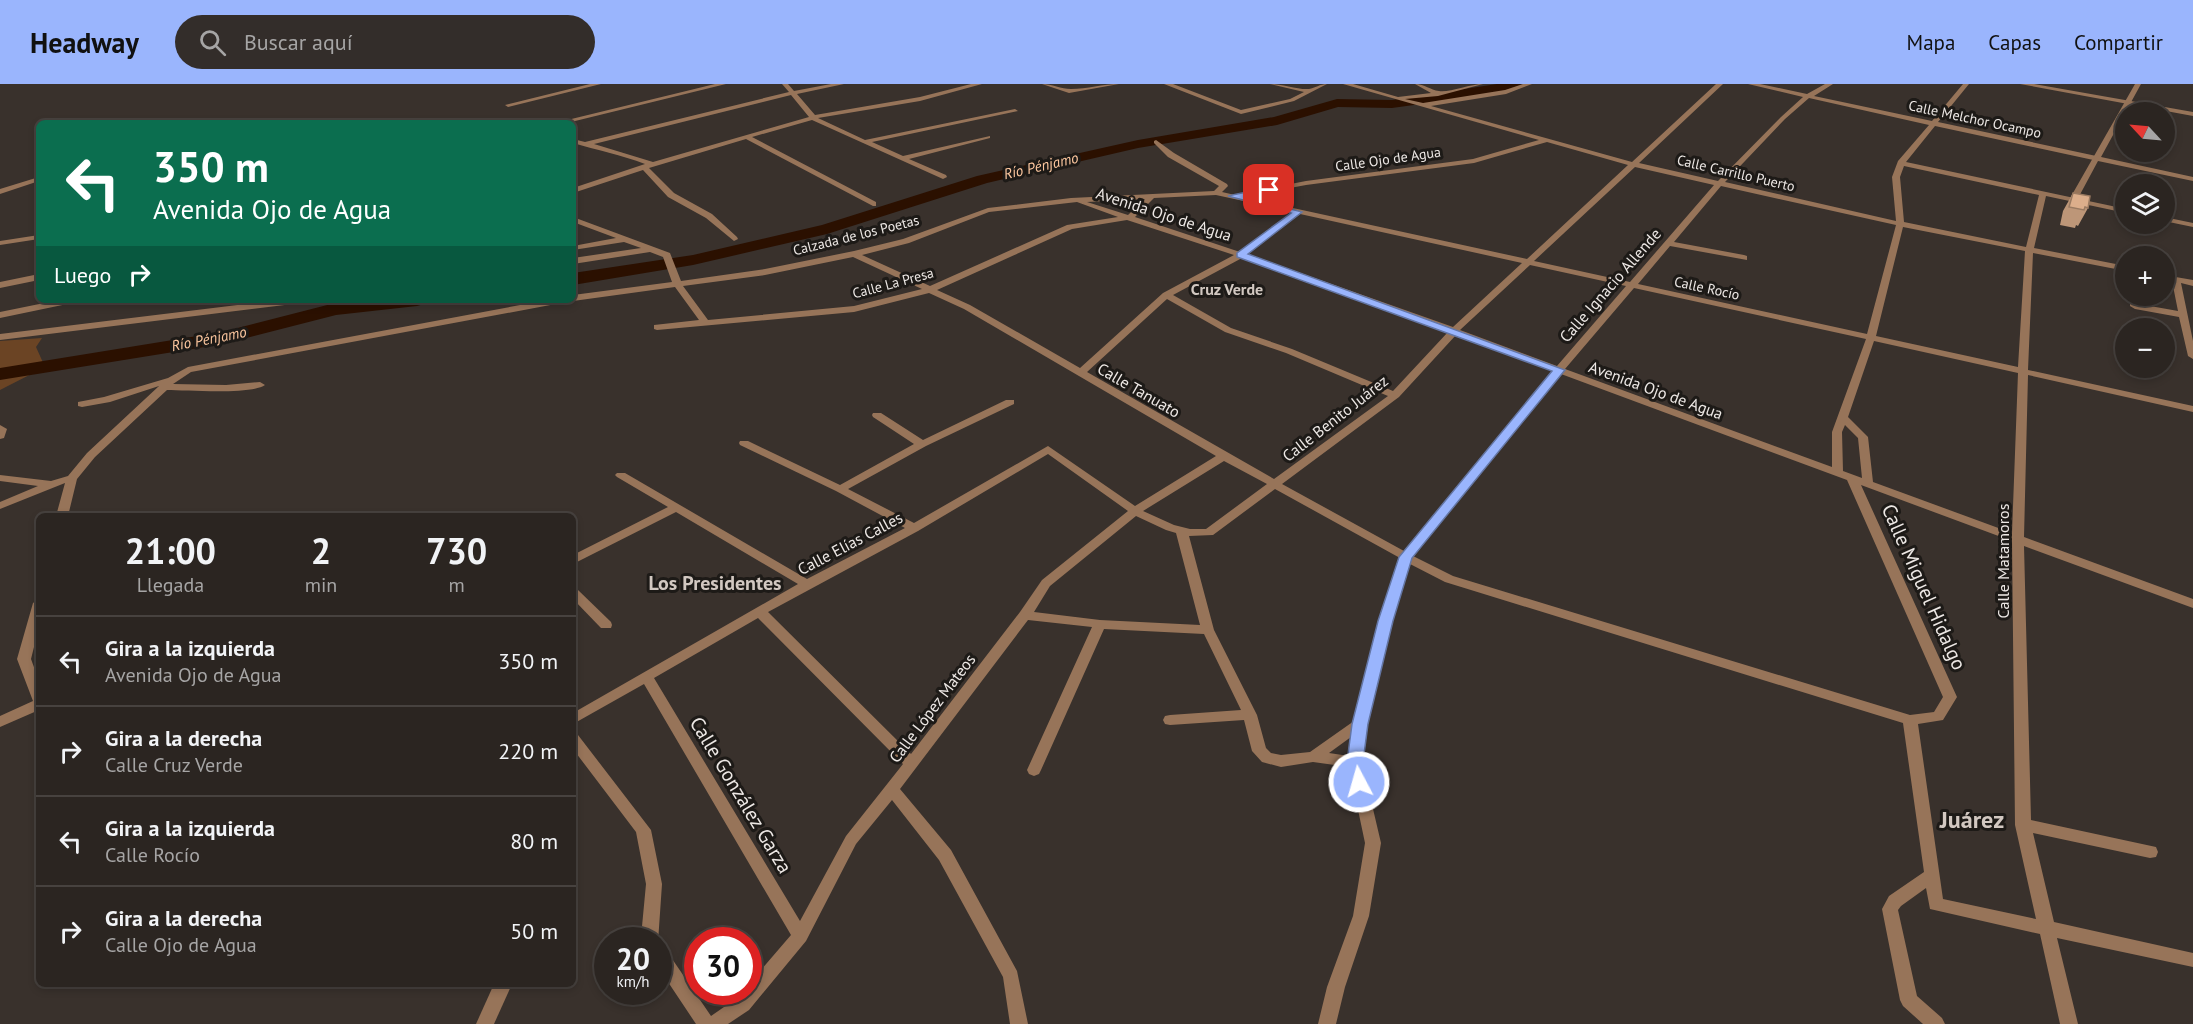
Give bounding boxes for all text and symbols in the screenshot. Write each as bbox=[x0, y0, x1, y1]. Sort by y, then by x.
search box bbox=[175, 15, 595, 69]
text: Headway bbox=[30, 24, 139, 61]
icon: search bbox=[196, 26, 229, 59]
text: Buscar aquí bbox=[244, 28, 353, 56]
text: Mapa bbox=[1907, 29, 1955, 56]
text: Capas bbox=[1988, 29, 2041, 56]
text: Compartir bbox=[2074, 29, 2163, 56]
street label: Calle Melchor Ocampo bbox=[1907, 96, 2043, 142]
north arrow bbox=[2115, 102, 2175, 162]
map controls bbox=[2115, 102, 2175, 378]
text: 350 m bbox=[153, 139, 269, 194]
street label: Calle Ojo de Agua bbox=[1334, 143, 1442, 175]
icon: left bbox=[54, 144, 132, 222]
water label: Río Pénjamo bbox=[1002, 148, 1080, 183]
street label: Calle Carrillo Puerto bbox=[1675, 151, 1797, 195]
pin bbox=[1243, 164, 1294, 215]
icon: arrive bbox=[1252, 173, 1285, 206]
button: layers bbox=[2115, 174, 2175, 234]
street label: Avenida Ojo de Agua bbox=[1094, 183, 1234, 245]
text: Avenida Ojo de Agua bbox=[153, 192, 391, 226]
street label: Calzada de los Poetas bbox=[791, 211, 921, 259]
street label: Calle Ignacio Allende bbox=[1555, 224, 1665, 346]
button: + bbox=[2115, 246, 2175, 306]
icon: right bbox=[123, 258, 156, 291]
text: Luego bbox=[54, 261, 111, 289]
street label: Calle La Presa bbox=[850, 263, 936, 302]
street label: Calle Rocío bbox=[1673, 272, 1741, 304]
district label: Cruz Verde bbox=[1191, 279, 1263, 299]
button: − bbox=[2115, 318, 2175, 378]
water label: Río Pénjamo bbox=[170, 322, 248, 355]
street label: Avenida Ojo de Agua bbox=[1586, 356, 1726, 424]
street label: Calle Tanuato bbox=[1094, 358, 1184, 422]
street label: Calle Benito Juárez bbox=[1278, 370, 1392, 466]
street label: Calle Miguel Hidalgo bbox=[1876, 500, 1972, 674]
street label: Calle Matamoros bbox=[1993, 503, 2013, 618]
street label: Calle Elías Calles bbox=[794, 507, 906, 579]
text: 21:00 bbox=[125, 527, 216, 574]
text: 2 bbox=[311, 527, 331, 574]
text: 730 bbox=[426, 527, 487, 574]
district label: Los Presidentes bbox=[649, 570, 782, 596]
text: Llegada bbox=[137, 572, 204, 598]
text: min bbox=[305, 572, 337, 598]
text: m bbox=[449, 572, 465, 598]
text: Gira a la izquierda bbox=[105, 634, 275, 662]
icon: left bbox=[54, 645, 87, 678]
text: 350 m bbox=[498, 647, 558, 675]
street label: Calle López Mateos bbox=[885, 649, 980, 766]
text: Avenida Ojo de Agua bbox=[105, 662, 281, 688]
street label: Calle González Garza bbox=[684, 712, 798, 878]
text: Gira a la derecha bbox=[105, 724, 262, 752]
icon: right bbox=[54, 735, 87, 768]
text: 220 m bbox=[498, 737, 558, 765]
position arrow bbox=[1327, 750, 1391, 814]
text: Calle Cruz Verde bbox=[105, 752, 243, 778]
district label: Juárez bbox=[1939, 804, 2004, 835]
text: Gira a la izquierda bbox=[105, 814, 275, 842]
icon: left bbox=[54, 825, 87, 858]
text: 80 m bbox=[510, 827, 558, 855]
text: Calle Rocío bbox=[105, 842, 200, 868]
text: Gira a la derecha bbox=[105, 904, 262, 932]
icon: right bbox=[54, 915, 87, 948]
text: 50 m bbox=[510, 917, 558, 945]
speed limit sign: 30 bbox=[684, 927, 762, 1005]
text: Calle Ojo de Agua bbox=[105, 932, 257, 958]
text: 20 bbox=[616, 939, 650, 978]
text: km/h bbox=[617, 972, 649, 991]

